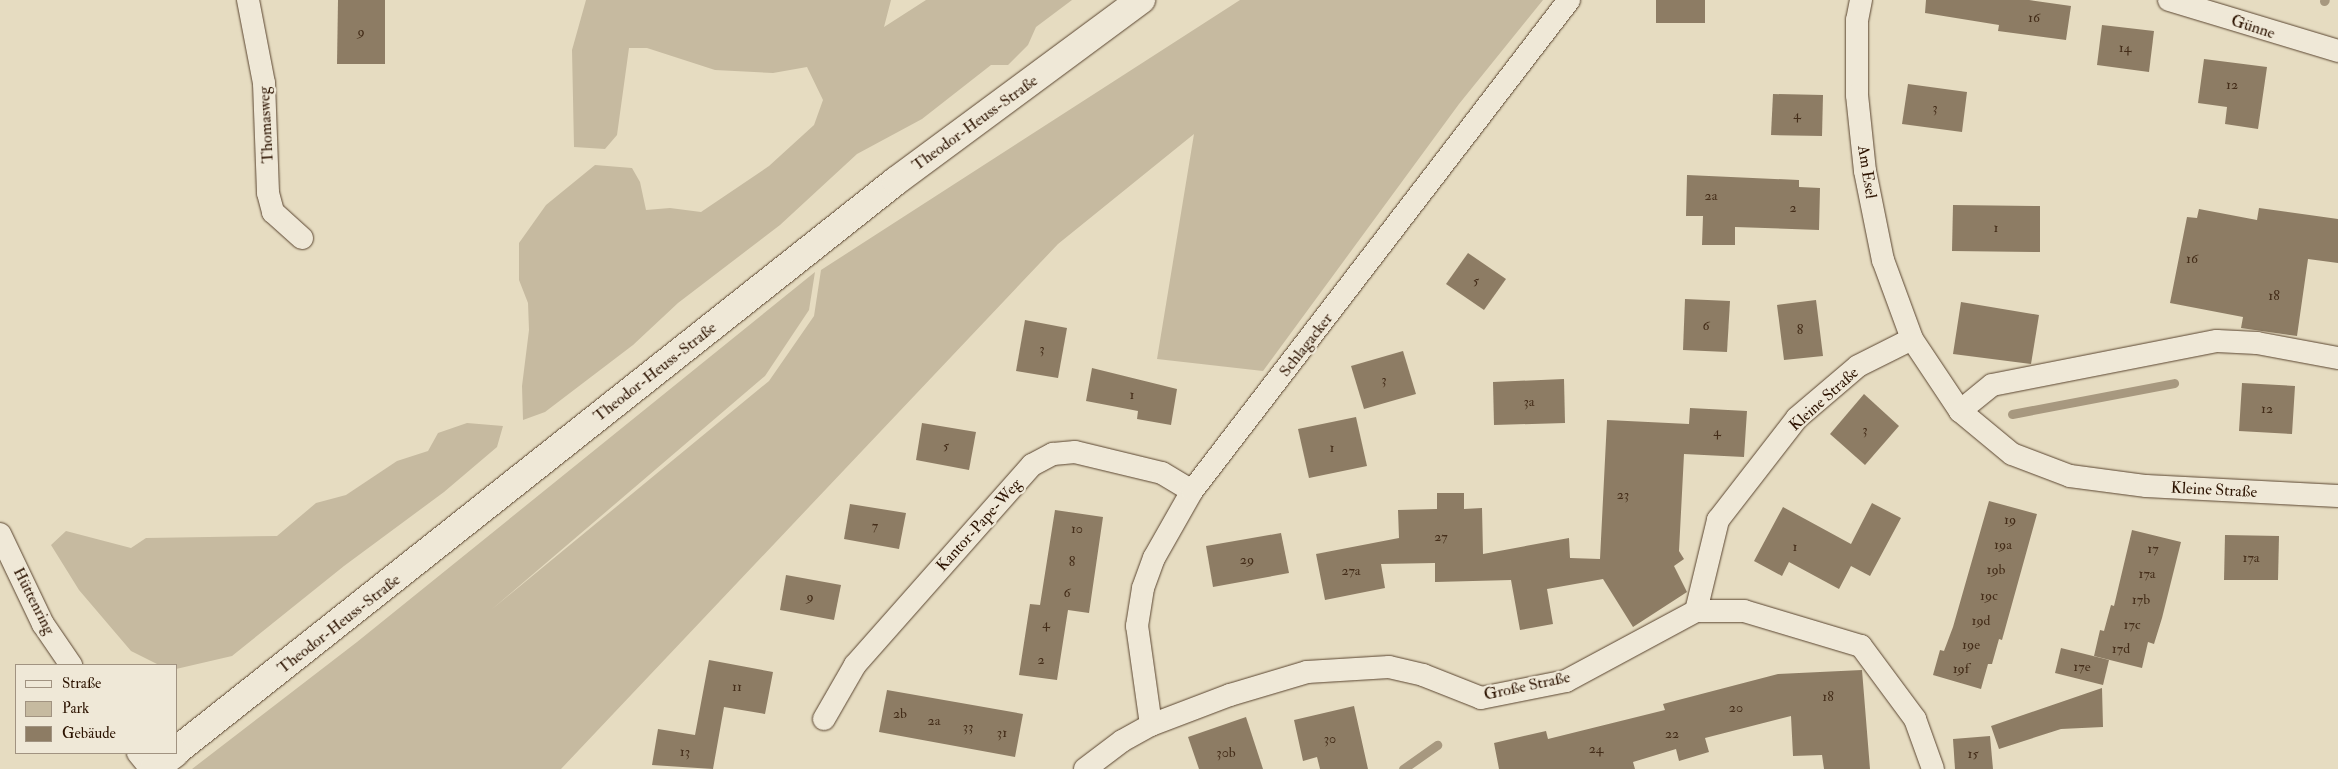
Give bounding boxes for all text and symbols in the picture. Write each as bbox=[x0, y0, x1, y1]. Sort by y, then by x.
house number: 16 bbox=[2028, 10, 2040, 26]
street label: Günne bbox=[2229, 11, 2277, 43]
house number: 9 bbox=[357, 24, 365, 40]
house number: 14 bbox=[2119, 40, 2131, 56]
street label: Theodor-Heuss-Straße bbox=[908, 71, 1042, 175]
house number: 12 bbox=[2226, 77, 2238, 93]
street label: Thomasweg bbox=[254, 86, 278, 164]
house number: 3 bbox=[1932, 100, 1938, 116]
house number: 4 bbox=[1793, 107, 1801, 123]
street label: Am Esel bbox=[1853, 144, 1881, 200]
house number: 2a bbox=[1705, 188, 1717, 204]
house number: 2 bbox=[1789, 200, 1797, 216]
house number: 1 bbox=[1994, 220, 1998, 236]
house number: 16 bbox=[2186, 251, 2198, 267]
house number: 5 bbox=[1473, 273, 1479, 289]
house number: 18 bbox=[2268, 288, 2280, 304]
street label: Schlagacker bbox=[1275, 309, 1337, 381]
street label: Theodor-Heuss-Straße bbox=[590, 318, 720, 426]
house number: 6 bbox=[1702, 318, 1710, 334]
house number: 8 bbox=[1797, 322, 1803, 338]
house number: 3 bbox=[1039, 341, 1045, 357]
street label: Kleine Straße bbox=[1785, 363, 1863, 435]
house number: 3 bbox=[1381, 372, 1387, 388]
house number: 1 bbox=[1130, 387, 1134, 403]
house number: 3a bbox=[1523, 394, 1535, 410]
house number: 12 bbox=[2261, 401, 2273, 417]
house number: 3 bbox=[1862, 422, 1868, 438]
house number: 4 bbox=[1713, 424, 1721, 440]
house number: 5 bbox=[943, 438, 949, 454]
house number: 1 bbox=[1330, 440, 1334, 456]
street label: Kantor-Pape-Weg bbox=[932, 475, 1026, 575]
street label: Kleine Straße bbox=[2170, 478, 2258, 502]
house number: 23 bbox=[1617, 487, 1629, 503]
house number: 19 bbox=[2004, 512, 2016, 528]
house number: 7 bbox=[872, 518, 878, 534]
house number: 10 bbox=[1071, 521, 1083, 537]
house number: 27 bbox=[1434, 529, 1448, 545]
house number: 19a bbox=[1994, 537, 2012, 553]
house number: 1 bbox=[1793, 539, 1797, 555]
house number: 17 bbox=[2147, 541, 2159, 557]
house number: 17a bbox=[2242, 550, 2260, 566]
house number: 29 bbox=[1240, 552, 1254, 568]
house number: 8 bbox=[1069, 554, 1075, 570]
house number: 19b bbox=[1987, 562, 2005, 578]
house number: 27a bbox=[1341, 563, 1361, 579]
street label: Hüttenring bbox=[9, 564, 59, 638]
house number: 17a bbox=[2138, 566, 2156, 582]
street label: Theodor-Heuss-Straße bbox=[274, 570, 404, 678]
house number: 6 bbox=[1063, 585, 1071, 601]
house number: 19c bbox=[1980, 588, 1998, 604]
house number: 9 bbox=[806, 589, 814, 605]
house number: 17b bbox=[2132, 592, 2150, 608]
house number: 19d bbox=[1971, 613, 1991, 629]
house number: 4 bbox=[1042, 616, 1050, 632]
house number: 17c bbox=[2123, 617, 2141, 633]
house number: 19e bbox=[1962, 637, 1980, 653]
house number: 17d bbox=[2112, 641, 2130, 657]
house number: 2 bbox=[1037, 652, 1045, 668]
house number: 17e bbox=[2073, 659, 2091, 675]
house number: 19f bbox=[1953, 661, 1969, 677]
legend bbox=[15, 664, 178, 754]
street label: Große Straße bbox=[1482, 667, 1572, 705]
text: Straße bbox=[62, 674, 101, 693]
house number: 11 bbox=[732, 679, 742, 695]
house number: 18 bbox=[1822, 689, 1834, 705]
text: Park bbox=[62, 699, 89, 718]
house number: 20 bbox=[1729, 700, 1743, 716]
house number: 2b bbox=[893, 706, 907, 722]
house number: 2a bbox=[928, 713, 940, 729]
house number: 33 bbox=[963, 719, 973, 735]
text: Gebäude bbox=[62, 724, 116, 743]
house number: 31 bbox=[997, 725, 1007, 741]
house number: 22 bbox=[1665, 726, 1679, 742]
house number: 30 bbox=[1324, 731, 1336, 747]
house number: 24 bbox=[1589, 741, 1603, 757]
house number: 13 bbox=[680, 744, 690, 760]
house number: 30b bbox=[1216, 745, 1236, 761]
house number: 15 bbox=[1967, 746, 1979, 762]

